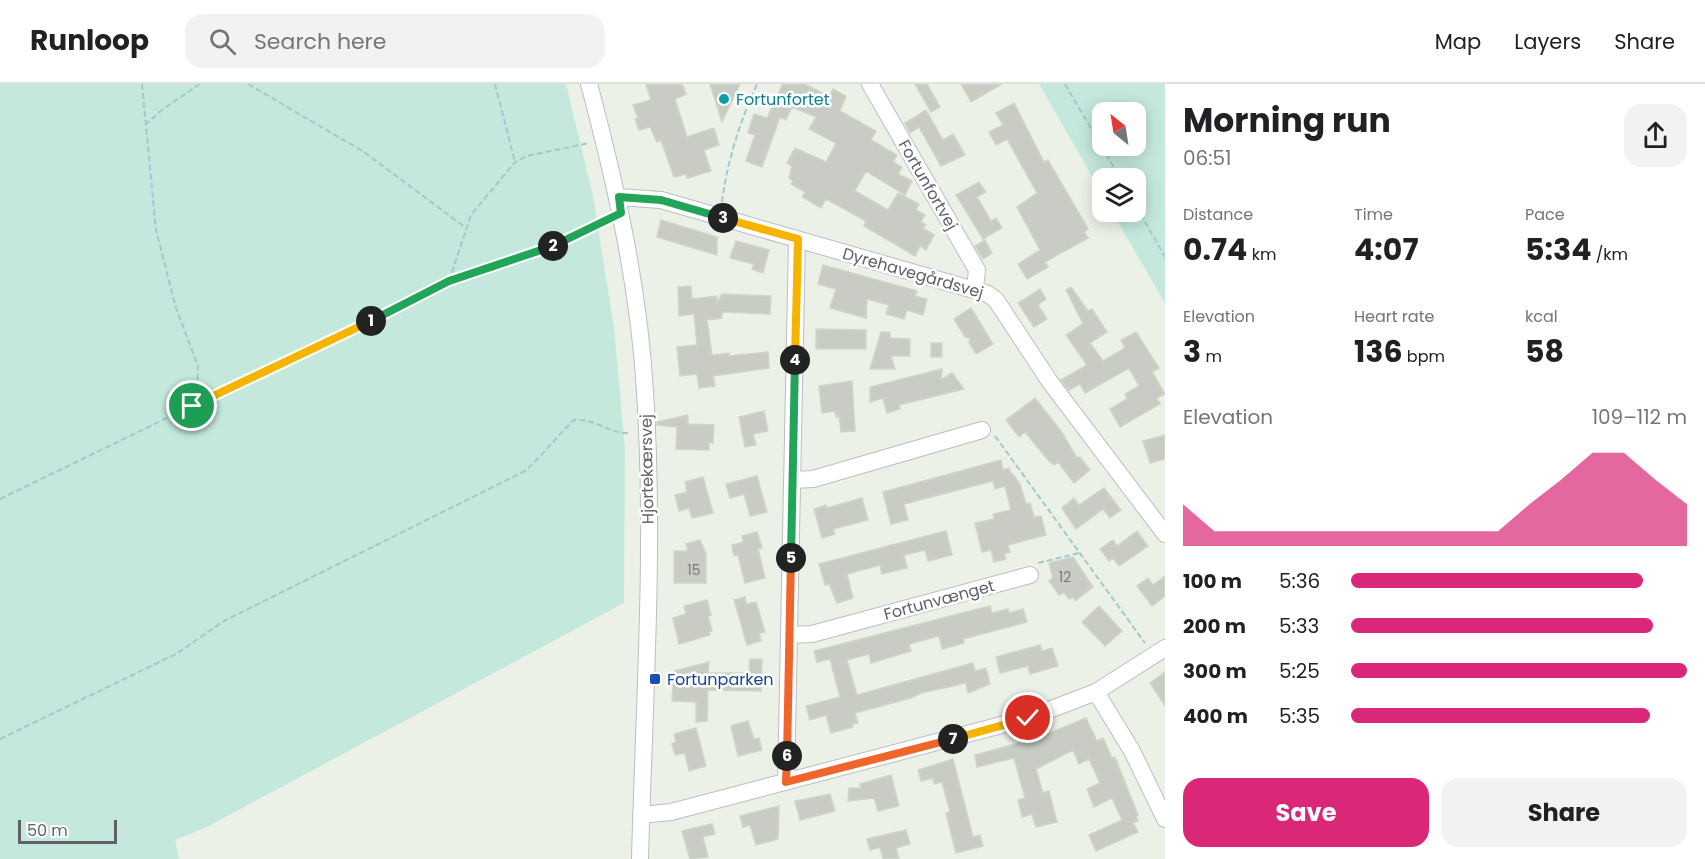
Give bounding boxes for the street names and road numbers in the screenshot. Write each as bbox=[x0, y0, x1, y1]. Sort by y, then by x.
street label: Fortunfortvej bbox=[893, 136, 963, 234]
street label: Dyrehavegårdsvej bbox=[840, 242, 986, 304]
street label: Hjortekærsvej bbox=[635, 414, 659, 524]
street label: Fortunvænget bbox=[881, 574, 997, 626]

